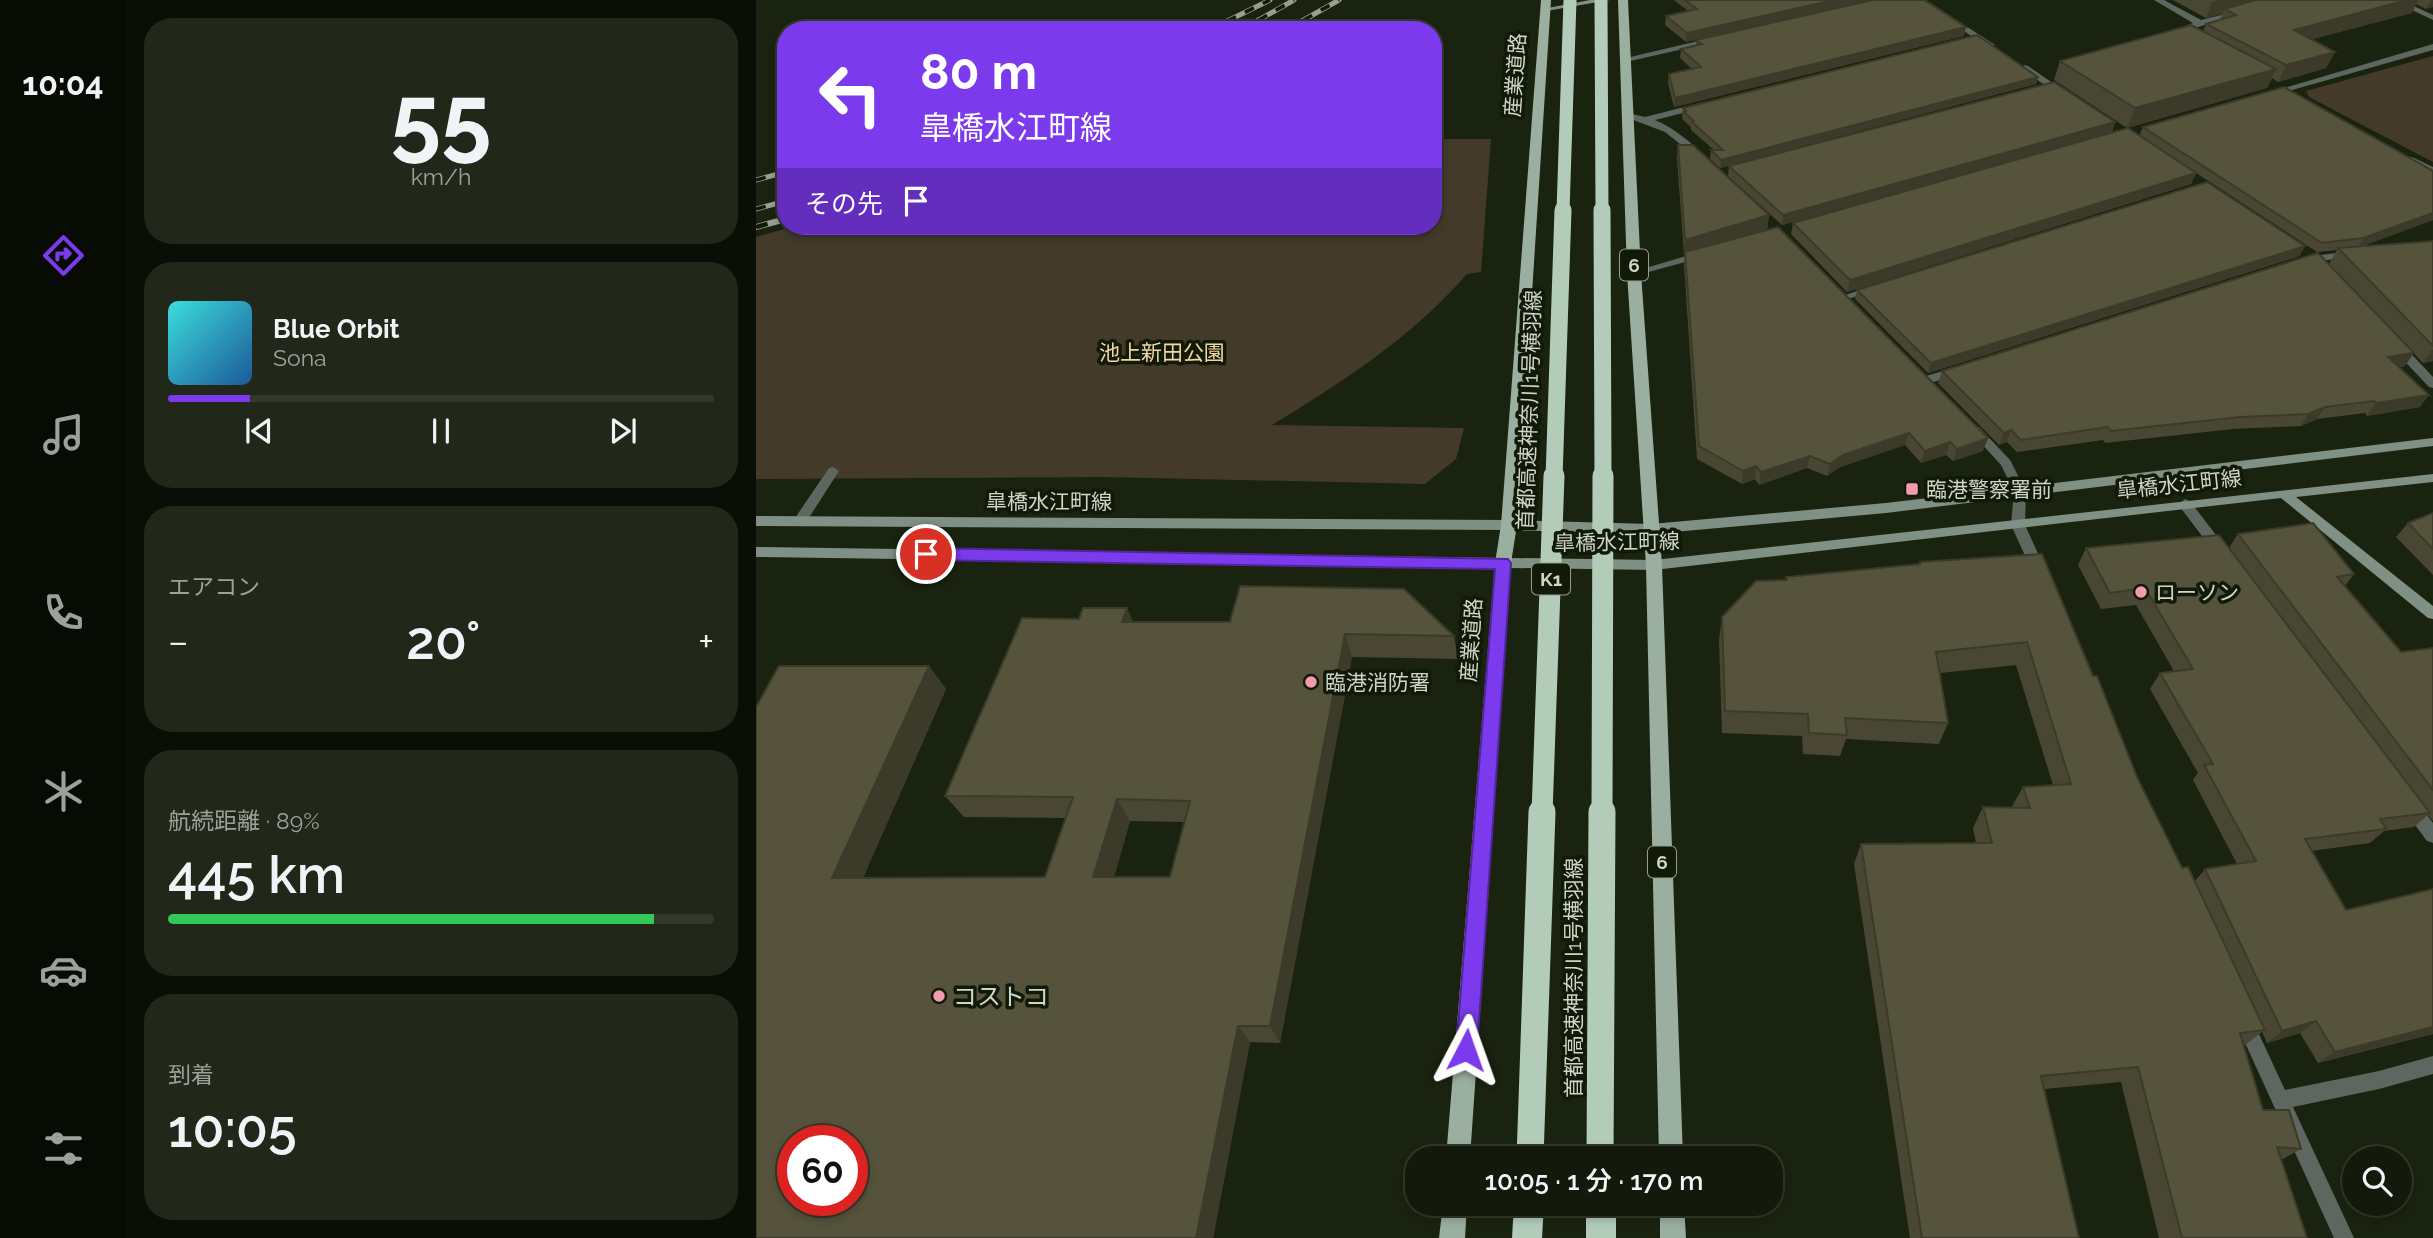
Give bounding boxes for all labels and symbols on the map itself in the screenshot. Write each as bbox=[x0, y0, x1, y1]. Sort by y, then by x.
street label: 産業道路 bbox=[1500, 32, 1530, 118]
road number: 6 bbox=[1620, 249, 1648, 280]
street label: 首都高速神奈川1号横羽線 bbox=[1512, 290, 1546, 530]
park label: 池上新田公園 bbox=[1099, 340, 1225, 365]
street label: 皐橋水江町線 bbox=[2115, 465, 2243, 503]
place label: 臨港警察署前 bbox=[1926, 477, 2052, 502]
marker: 臨港警察署前 bbox=[1904, 481, 1920, 497]
street label: 皐橋水江町線 bbox=[986, 489, 1112, 514]
pin bbox=[896, 524, 956, 584]
street label: 皐橋水江町線 bbox=[1554, 528, 1680, 556]
road number: K1 bbox=[1532, 564, 1570, 594]
place label: ローソン bbox=[2155, 580, 2239, 605]
marker: ローソン bbox=[2133, 584, 2149, 600]
street label: 産業道路 bbox=[1456, 597, 1486, 683]
place label: 臨港消防署 bbox=[1325, 670, 1430, 695]
marker: 臨港消防署 bbox=[1303, 674, 1319, 690]
road number: 6 bbox=[1648, 846, 1676, 877]
street label: 首都高速神奈川1号横羽線 bbox=[1561, 858, 1586, 1098]
place label: コストコ bbox=[953, 982, 1049, 1011]
marker: コストコ bbox=[931, 988, 947, 1004]
position arrow bbox=[1429, 1013, 1503, 1087]
speed limit sign: 60 bbox=[777, 1125, 868, 1216]

